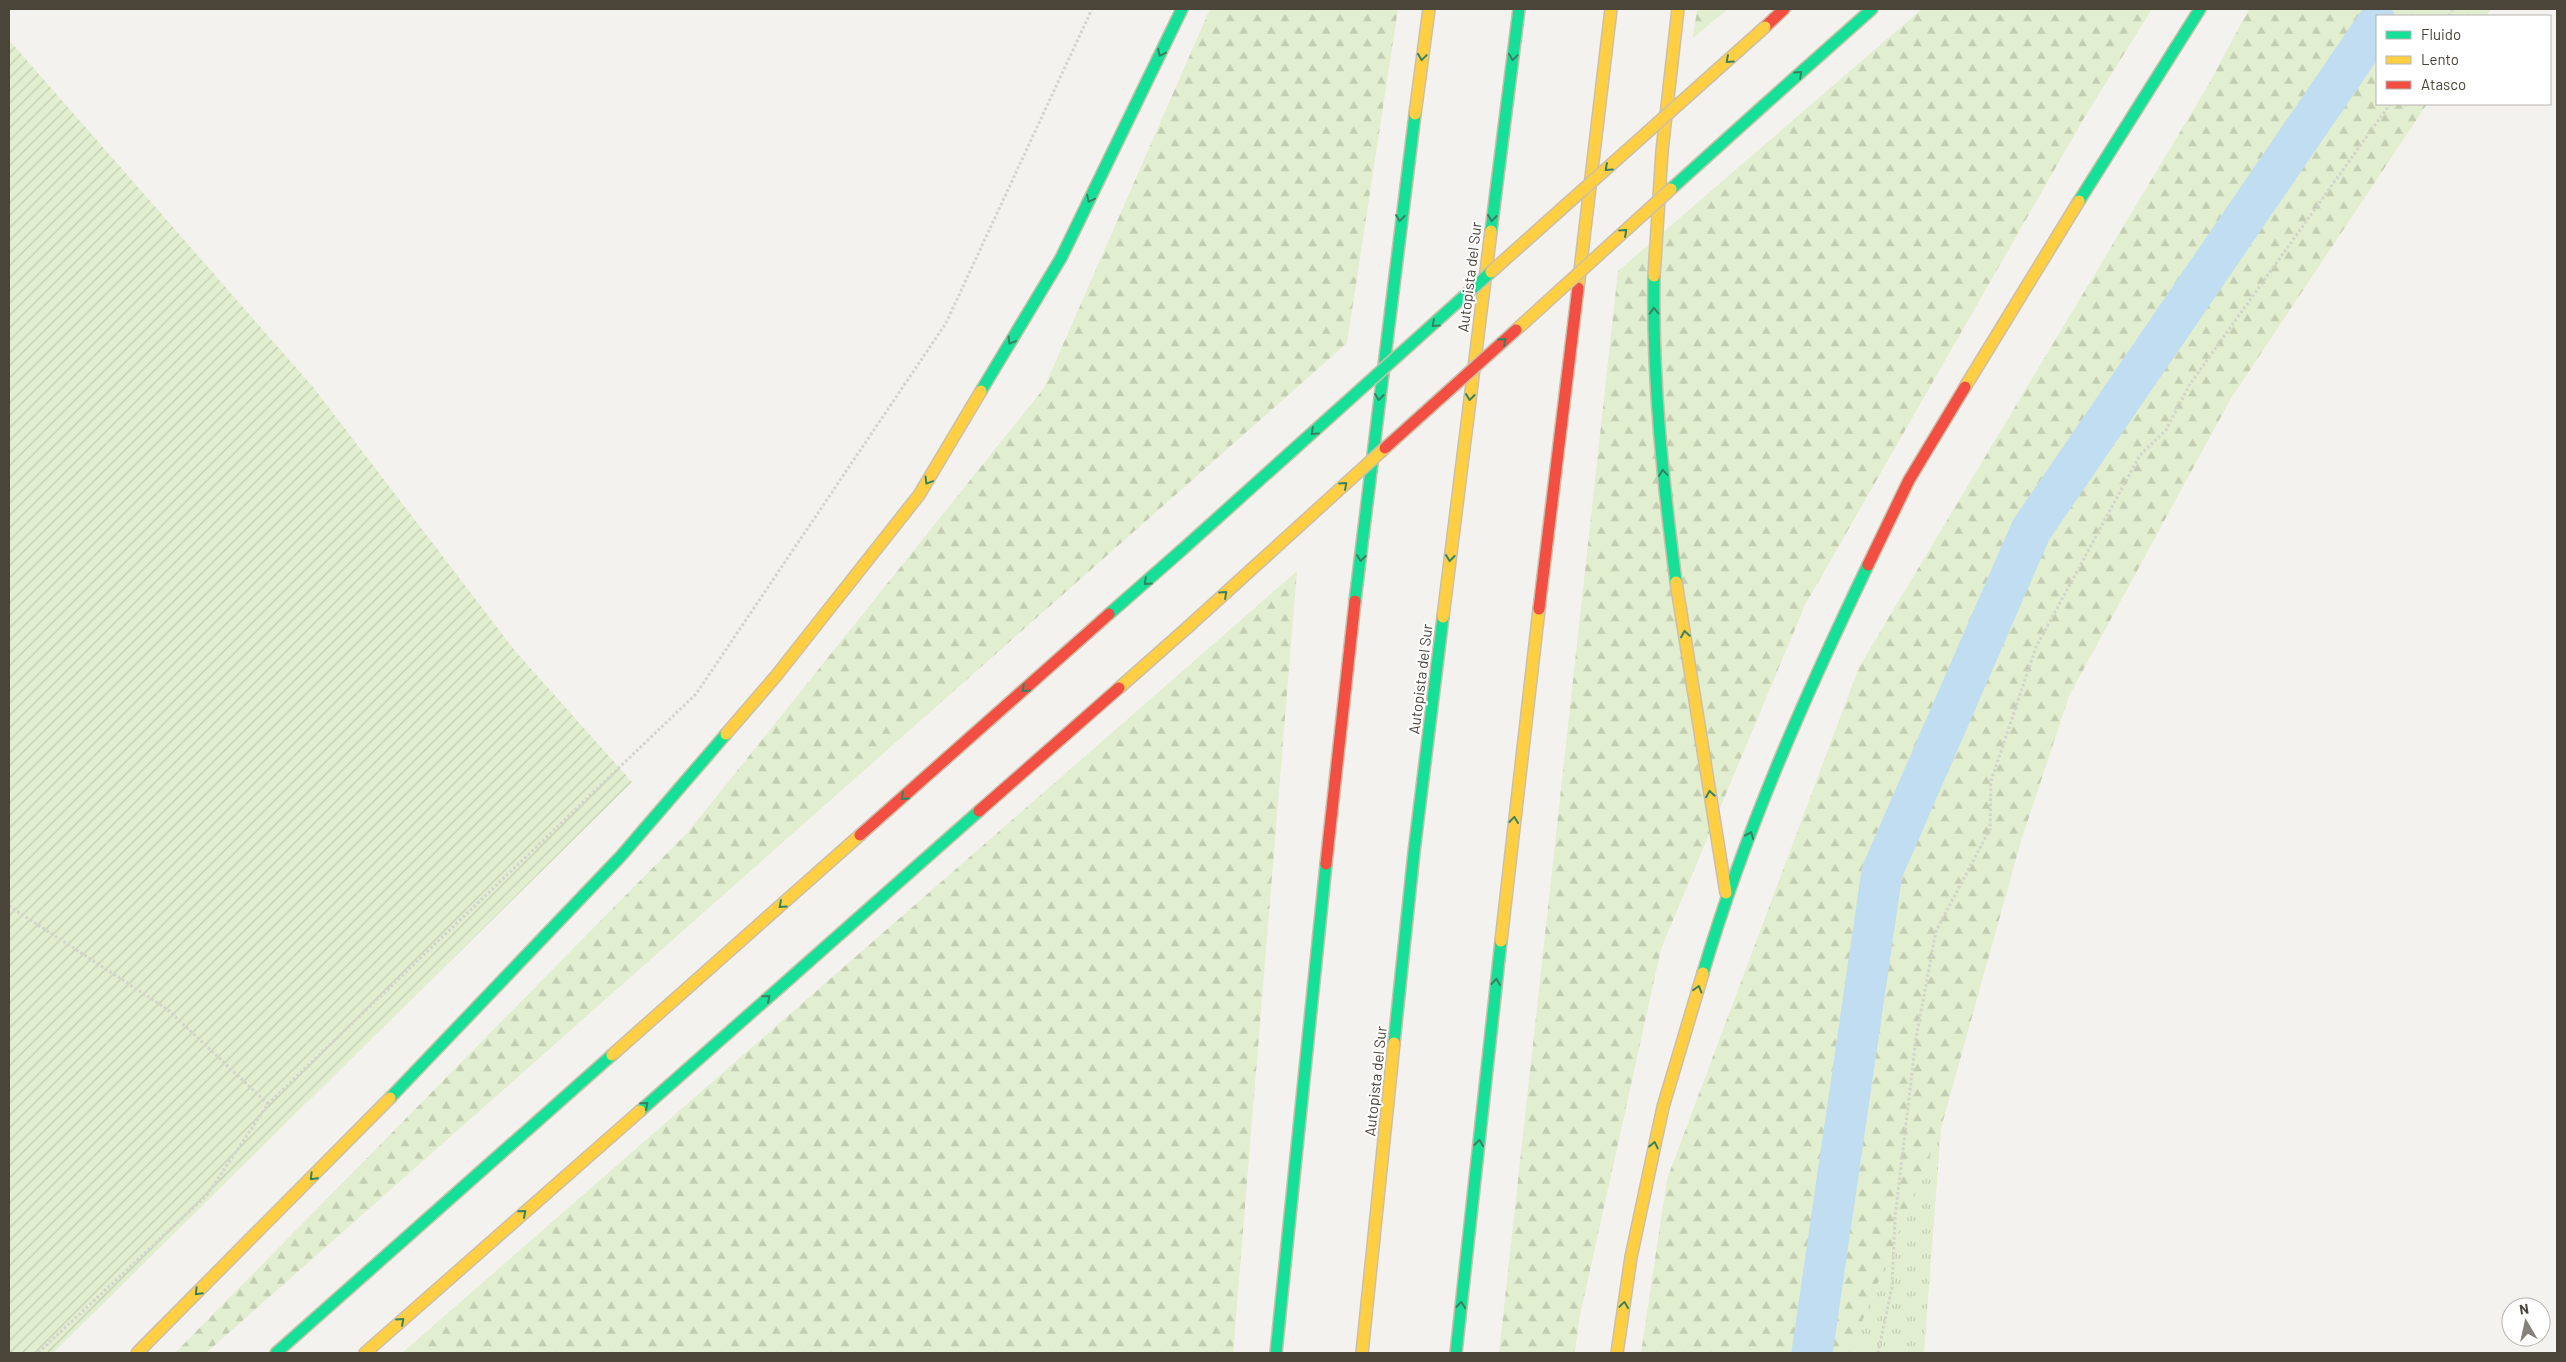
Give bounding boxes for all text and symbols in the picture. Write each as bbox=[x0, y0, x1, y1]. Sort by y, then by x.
legend bbox=[2376, 15, 2551, 105]
text: Fluido bbox=[2421, 25, 2461, 43]
one-way arrow bbox=[1156, 48, 1167, 57]
text: Lento bbox=[2421, 50, 2459, 68]
one-way arrow bbox=[1417, 53, 1428, 61]
one-way arrow bbox=[1508, 53, 1519, 61]
one-way arrow bbox=[1725, 54, 1734, 63]
one-way arrow bbox=[1793, 71, 1802, 80]
text: Atasco bbox=[2421, 75, 2466, 93]
one-way arrow bbox=[1605, 162, 1614, 171]
one-way arrow bbox=[1086, 194, 1096, 203]
one-way arrow bbox=[1395, 214, 1406, 222]
one-way arrow bbox=[1487, 214, 1498, 222]
street label: Autopista del Sur bbox=[1453, 220, 1485, 333]
one-way arrow bbox=[1618, 229, 1627, 238]
one-way arrow bbox=[1649, 306, 1660, 314]
one-way arrow bbox=[1431, 318, 1440, 327]
one-way arrow bbox=[1008, 336, 1018, 345]
one-way arrow bbox=[1498, 338, 1507, 347]
one-way arrow bbox=[1374, 393, 1385, 401]
one-way arrow bbox=[1465, 393, 1476, 401]
one-way arrow bbox=[1310, 426, 1319, 435]
one-way arrow bbox=[1658, 469, 1669, 477]
one-way arrow bbox=[925, 475, 935, 484]
one-way arrow bbox=[1339, 482, 1348, 491]
one-way arrow bbox=[1445, 554, 1456, 562]
one-way arrow bbox=[1356, 555, 1367, 563]
one-way arrow bbox=[1143, 576, 1152, 585]
one-way arrow bbox=[1218, 591, 1227, 600]
street label: Autopista del Sur bbox=[1404, 622, 1436, 735]
one-way arrow bbox=[1680, 630, 1691, 638]
one-way arrow bbox=[1022, 684, 1031, 693]
one-way arrow bbox=[1706, 790, 1716, 799]
one-way arrow bbox=[900, 791, 909, 800]
one-way arrow bbox=[1508, 816, 1519, 824]
one-way arrow bbox=[1744, 831, 1754, 840]
one-way arrow bbox=[779, 899, 788, 908]
one-way arrow bbox=[1490, 977, 1501, 985]
one-way arrow bbox=[1692, 985, 1702, 994]
one-way arrow bbox=[761, 995, 770, 1004]
street label: Autopista del Sur bbox=[1360, 1024, 1390, 1137]
one-way arrow bbox=[639, 1102, 648, 1111]
one-way arrow bbox=[1473, 1139, 1484, 1147]
one-way arrow bbox=[1649, 1141, 1659, 1150]
one-way arrow bbox=[310, 1171, 319, 1180]
one-way arrow bbox=[517, 1209, 526, 1218]
one-way arrow bbox=[195, 1286, 204, 1295]
north arrow bbox=[2501, 1297, 2551, 1347]
one-way arrow bbox=[1455, 1300, 1466, 1308]
text: N bbox=[2518, 1300, 2530, 1318]
one-way arrow bbox=[1619, 1301, 1629, 1309]
one-way arrow bbox=[396, 1318, 405, 1327]

